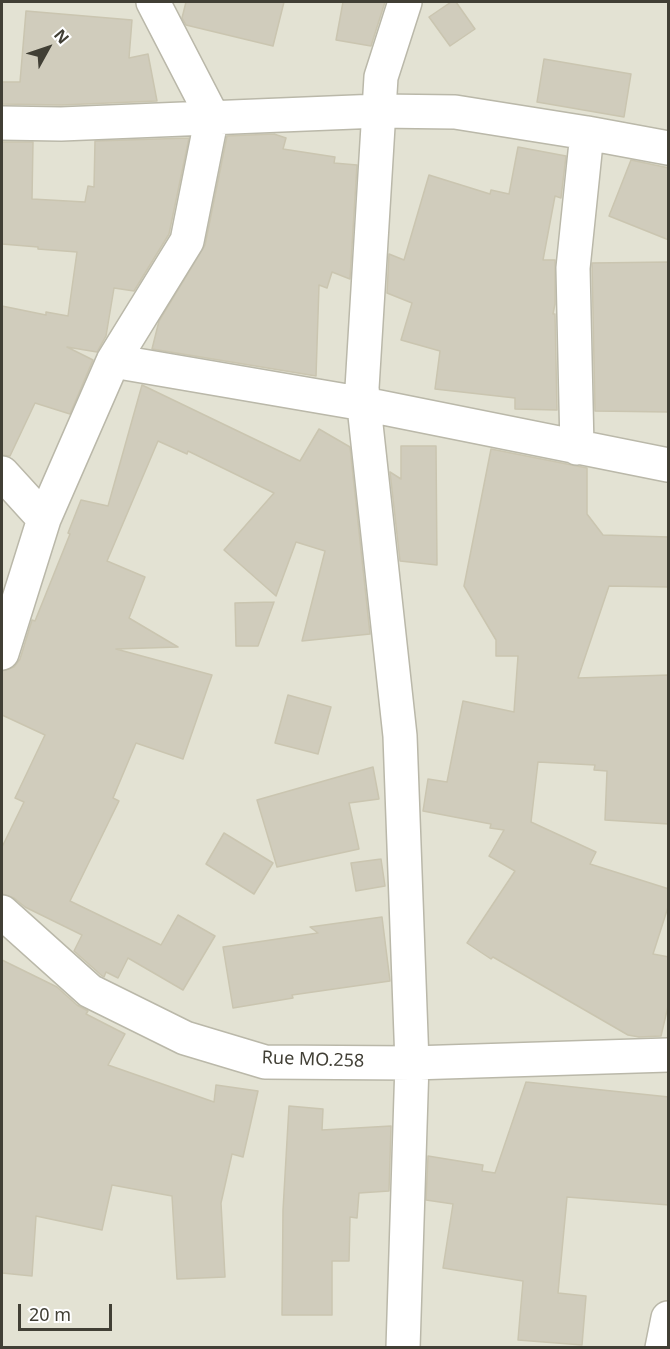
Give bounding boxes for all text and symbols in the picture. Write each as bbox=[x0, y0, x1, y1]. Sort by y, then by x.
north arrow bbox=[18, 18, 78, 78]
text: N bbox=[49, 24, 74, 48]
street label: Rue MO.258 bbox=[261, 1047, 365, 1073]
scale bar bbox=[21, 1292, 116, 1330]
text: 20 m bbox=[29, 1302, 71, 1326]

